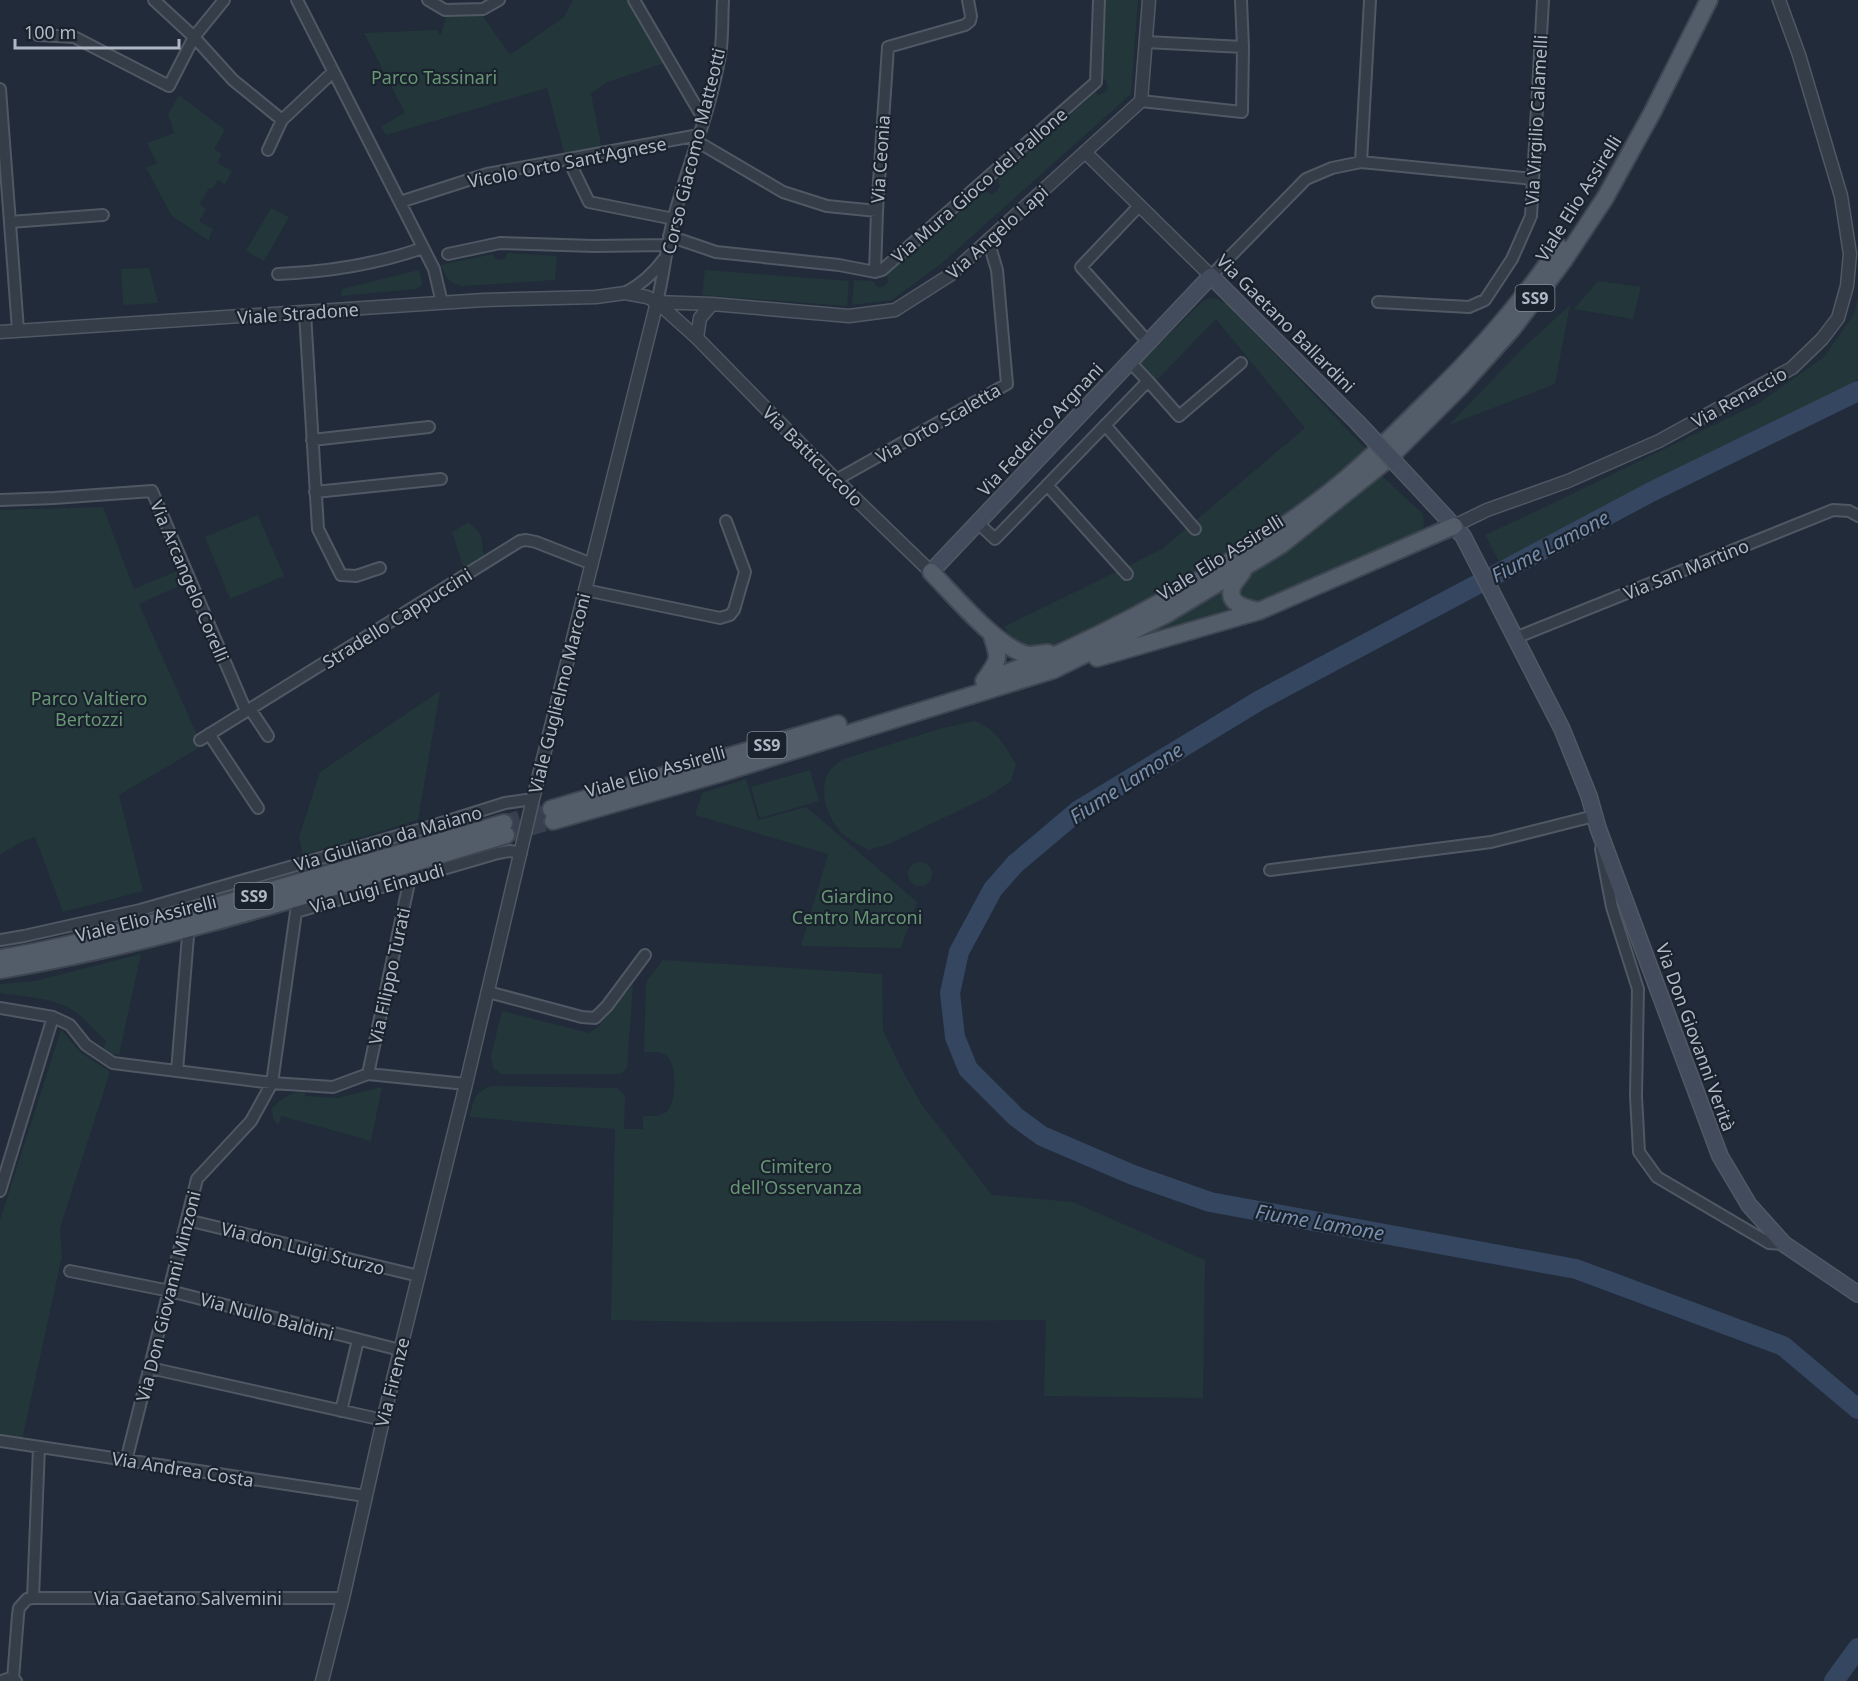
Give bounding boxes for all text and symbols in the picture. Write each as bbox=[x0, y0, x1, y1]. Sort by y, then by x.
scale bar bbox=[15, 12, 178, 50]
text: 100 m bbox=[24, 20, 76, 44]
street label: Via Virgilio Calamelli bbox=[1520, 34, 1552, 206]
street label: Corso Giacomo Matteotti bbox=[656, 45, 730, 257]
park label: Parco Tassinari bbox=[371, 65, 497, 89]
street label: Via Mura Gioco del Pallone bbox=[886, 102, 1072, 268]
street label: Via Ceonia bbox=[865, 114, 895, 204]
street label: Viale Elio Assirelli bbox=[1530, 130, 1626, 266]
street label: Vicolo Orto Sant'Agnese bbox=[466, 131, 668, 193]
street label: Via Angelo Lapi bbox=[941, 180, 1053, 284]
street label: Via Gaetano Ballardini bbox=[1212, 249, 1360, 397]
road number: SS9 bbox=[1516, 285, 1555, 311]
street label: Viale Stradone bbox=[236, 297, 360, 329]
street label: Via Federico Argnani bbox=[972, 357, 1108, 501]
street label: Via Renaccio bbox=[1687, 361, 1791, 433]
street label: Via Orto Scaletta bbox=[871, 378, 1005, 468]
street label: Via Batticuccolo bbox=[757, 400, 869, 512]
street label: Via Arcangelo Corelli bbox=[145, 496, 235, 666]
water label: Fiume Lamone bbox=[1486, 504, 1614, 588]
street label: Viale Elio Assirelli bbox=[1152, 509, 1288, 605]
street label: Via San Martino bbox=[1620, 533, 1752, 605]
street label: Stradello Cappuccini bbox=[318, 562, 476, 674]
street label: Viale Guglielmo Marconi bbox=[522, 590, 596, 796]
park label: Parco Valtiero Bertozzi bbox=[31, 686, 147, 731]
road number: SS9 bbox=[748, 732, 786, 758]
water label: Fiume Lamone bbox=[1064, 736, 1188, 830]
street label: Viale Elio Assirelli bbox=[582, 740, 728, 802]
street label: Via Giuliano da Maiano bbox=[291, 800, 485, 876]
street label: Via Luigi Einaudi bbox=[307, 857, 447, 919]
road number: SS9 bbox=[234, 883, 274, 909]
park label: Giardino Centro Marconi bbox=[792, 884, 922, 929]
street label: Viale Elio Assirelli bbox=[73, 889, 219, 947]
street label: Via Filippo Turati bbox=[363, 905, 415, 1047]
street label: Via Don Giovanni Verità bbox=[1651, 940, 1741, 1134]
park label: Cimitero dell'Osservanza bbox=[730, 1154, 862, 1199]
street label: Via Don Giovanni Minzoni bbox=[130, 1188, 206, 1404]
water label: Fiume Lamone bbox=[1254, 1197, 1386, 1247]
street label: Via don Luigi Sturzo bbox=[219, 1216, 387, 1280]
street label: Via Nullo Baldini bbox=[197, 1287, 337, 1345]
street label: Via Firenze bbox=[369, 1335, 415, 1429]
street label: Via Andrea Costa bbox=[110, 1446, 256, 1492]
street label: Via Gaetano Salvemini bbox=[94, 1586, 282, 1610]

